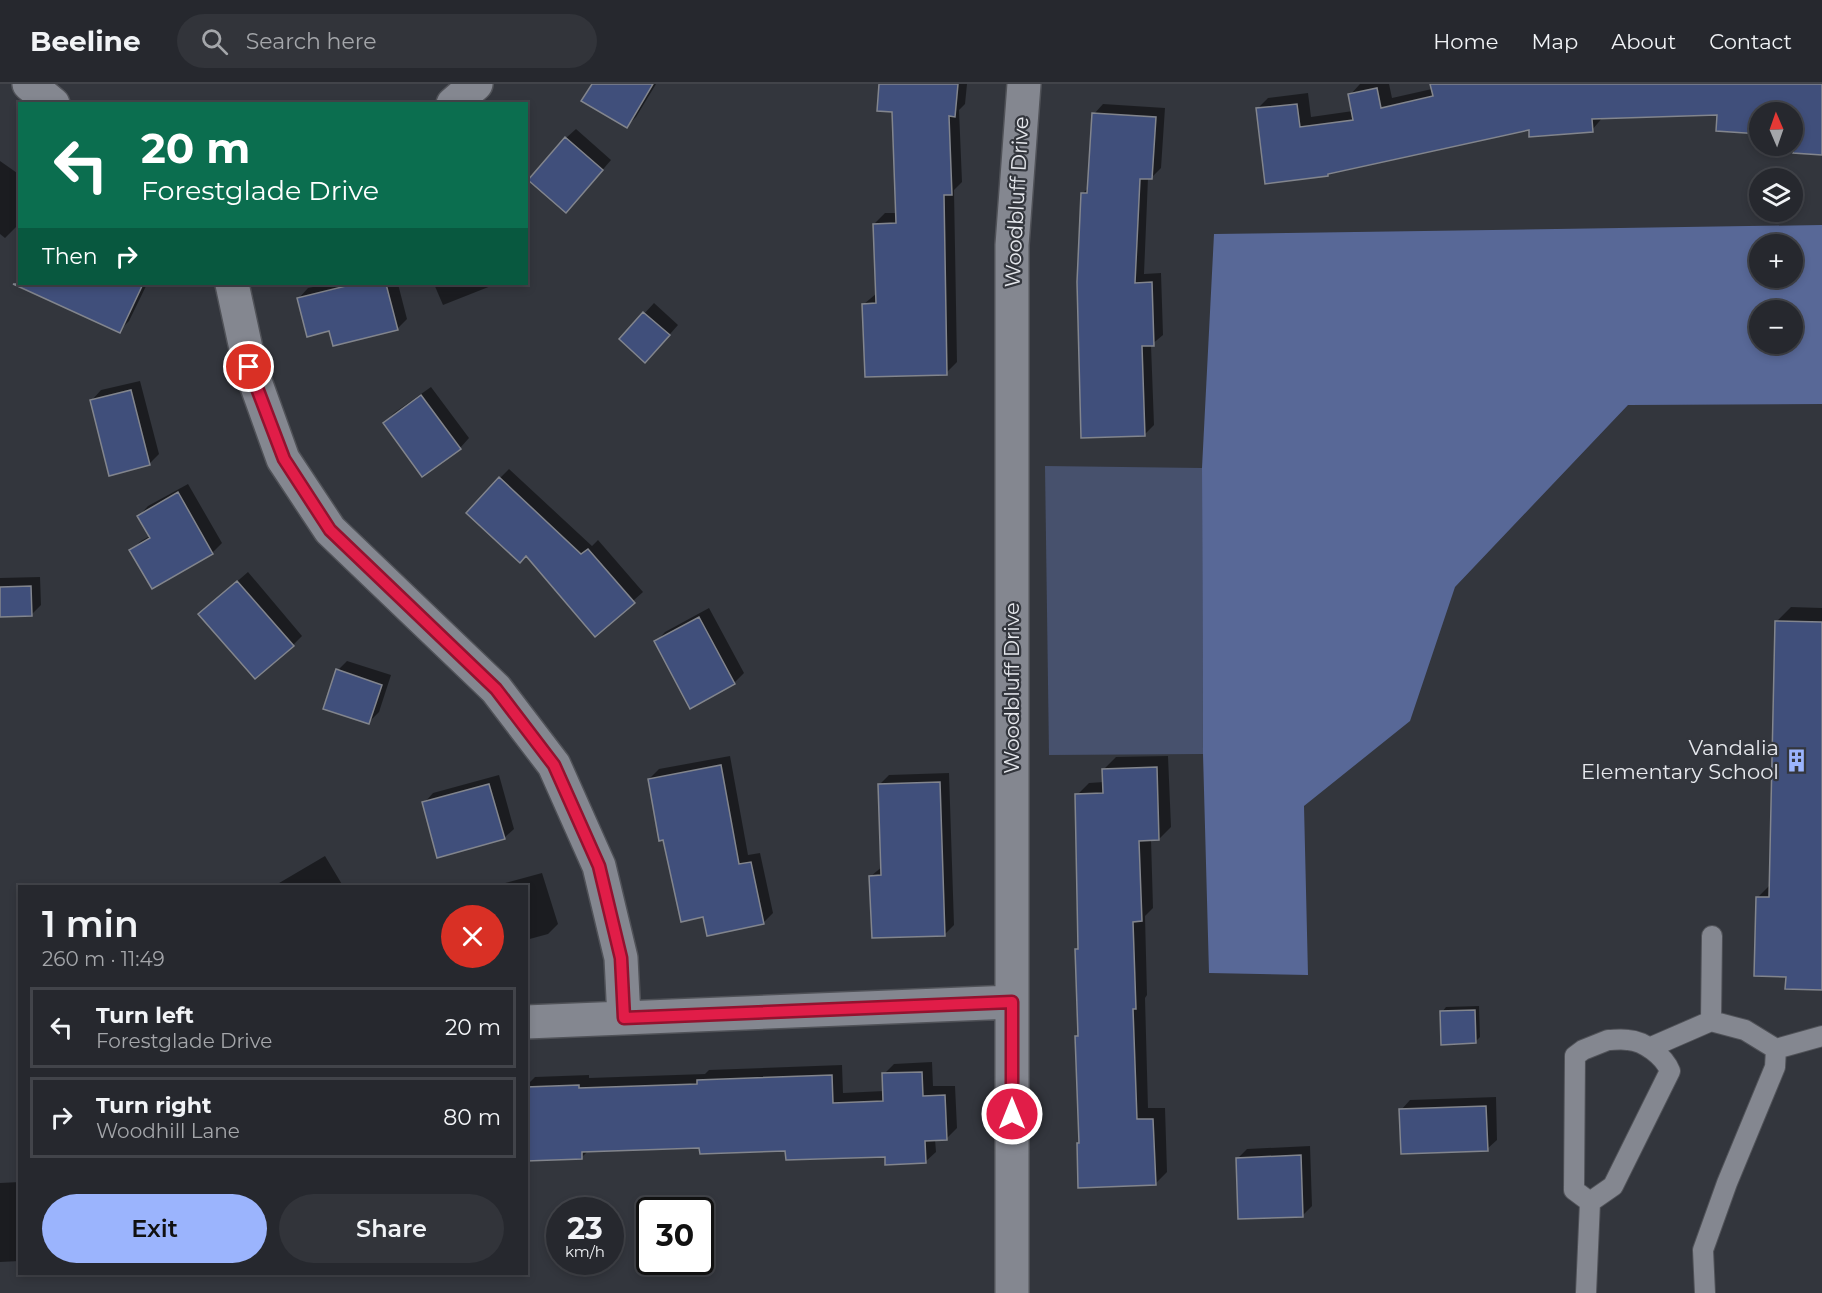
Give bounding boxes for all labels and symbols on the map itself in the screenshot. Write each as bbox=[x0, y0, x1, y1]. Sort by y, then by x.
north arrow bbox=[1749, 102, 1803, 156]
street label: Woodbluff Drive bbox=[1000, 116, 1033, 288]
pin bbox=[223, 341, 274, 392]
street label: Woodbluff Drive bbox=[999, 602, 1024, 774]
place label: Vandalia Elementary School bbox=[1581, 735, 1779, 784]
building icon: Vandalia Elementary School bbox=[1784, 747, 1810, 773]
position arrow bbox=[980, 1082, 1044, 1146]
speed limit sign: 30 bbox=[636, 1197, 714, 1275]

